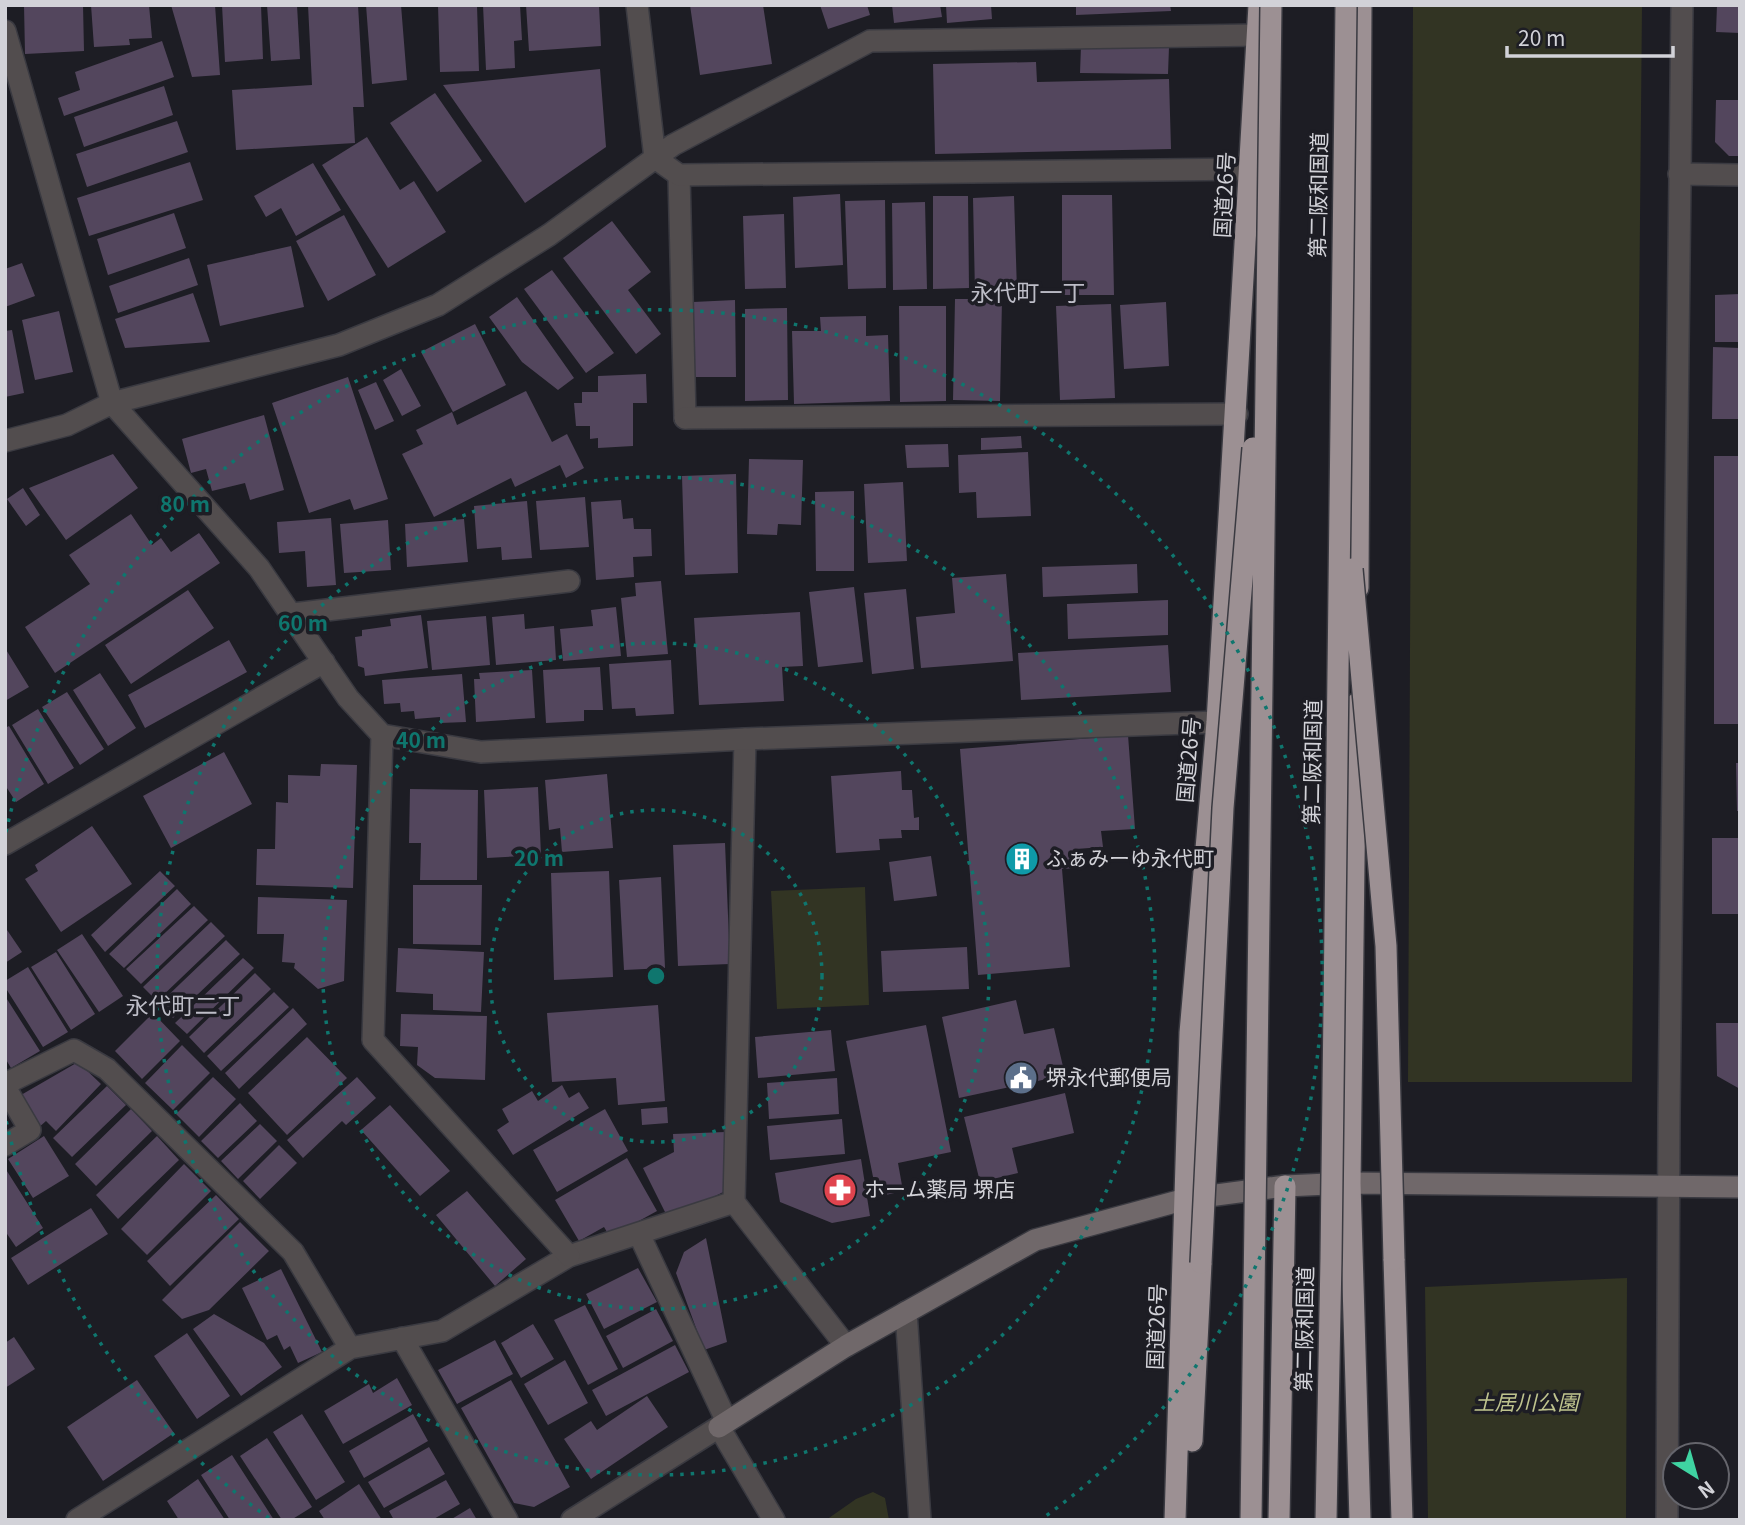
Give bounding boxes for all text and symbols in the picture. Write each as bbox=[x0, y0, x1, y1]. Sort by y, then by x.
scale bar bbox=[1507, 14, 1673, 58]
text: 20 m bbox=[1518, 22, 1565, 52]
street label: 第二阪和国道 bbox=[1301, 132, 1333, 258]
street label: 国道26号 bbox=[1206, 151, 1240, 239]
district label: 永代町一丁 bbox=[971, 274, 1086, 308]
text: 80 m bbox=[160, 488, 210, 518]
text: 60 m bbox=[278, 607, 328, 637]
street label: 第二阪和国道 bbox=[1295, 699, 1327, 825]
street label: 国道26号 bbox=[1168, 716, 1206, 804]
text: 40 m bbox=[396, 724, 446, 754]
building icon: ふぁみーゆ永代町 bbox=[1003, 840, 1041, 878]
text: 20 m bbox=[514, 842, 564, 872]
place label: ふぁみーゆ永代町 bbox=[1046, 842, 1214, 872]
centre of rings bbox=[644, 964, 668, 988]
district label: 永代町二丁 bbox=[126, 987, 241, 1021]
public building icon: 堺永代郵便局 bbox=[1002, 1059, 1040, 1097]
place label: 堺永代郵便局 bbox=[1046, 1061, 1172, 1091]
pharmacy icon: ホーム薬局 堺店 bbox=[821, 1171, 859, 1209]
place label: ホーム薬局 堺店 bbox=[864, 1173, 1015, 1203]
street label: 第二阪和国道 bbox=[1287, 1266, 1319, 1392]
street label: 国道26号 bbox=[1139, 1283, 1171, 1371]
park label: 土居川公園 bbox=[1474, 1386, 1581, 1416]
north arrow bbox=[1661, 1441, 1731, 1511]
text: N bbox=[1693, 1476, 1721, 1506]

